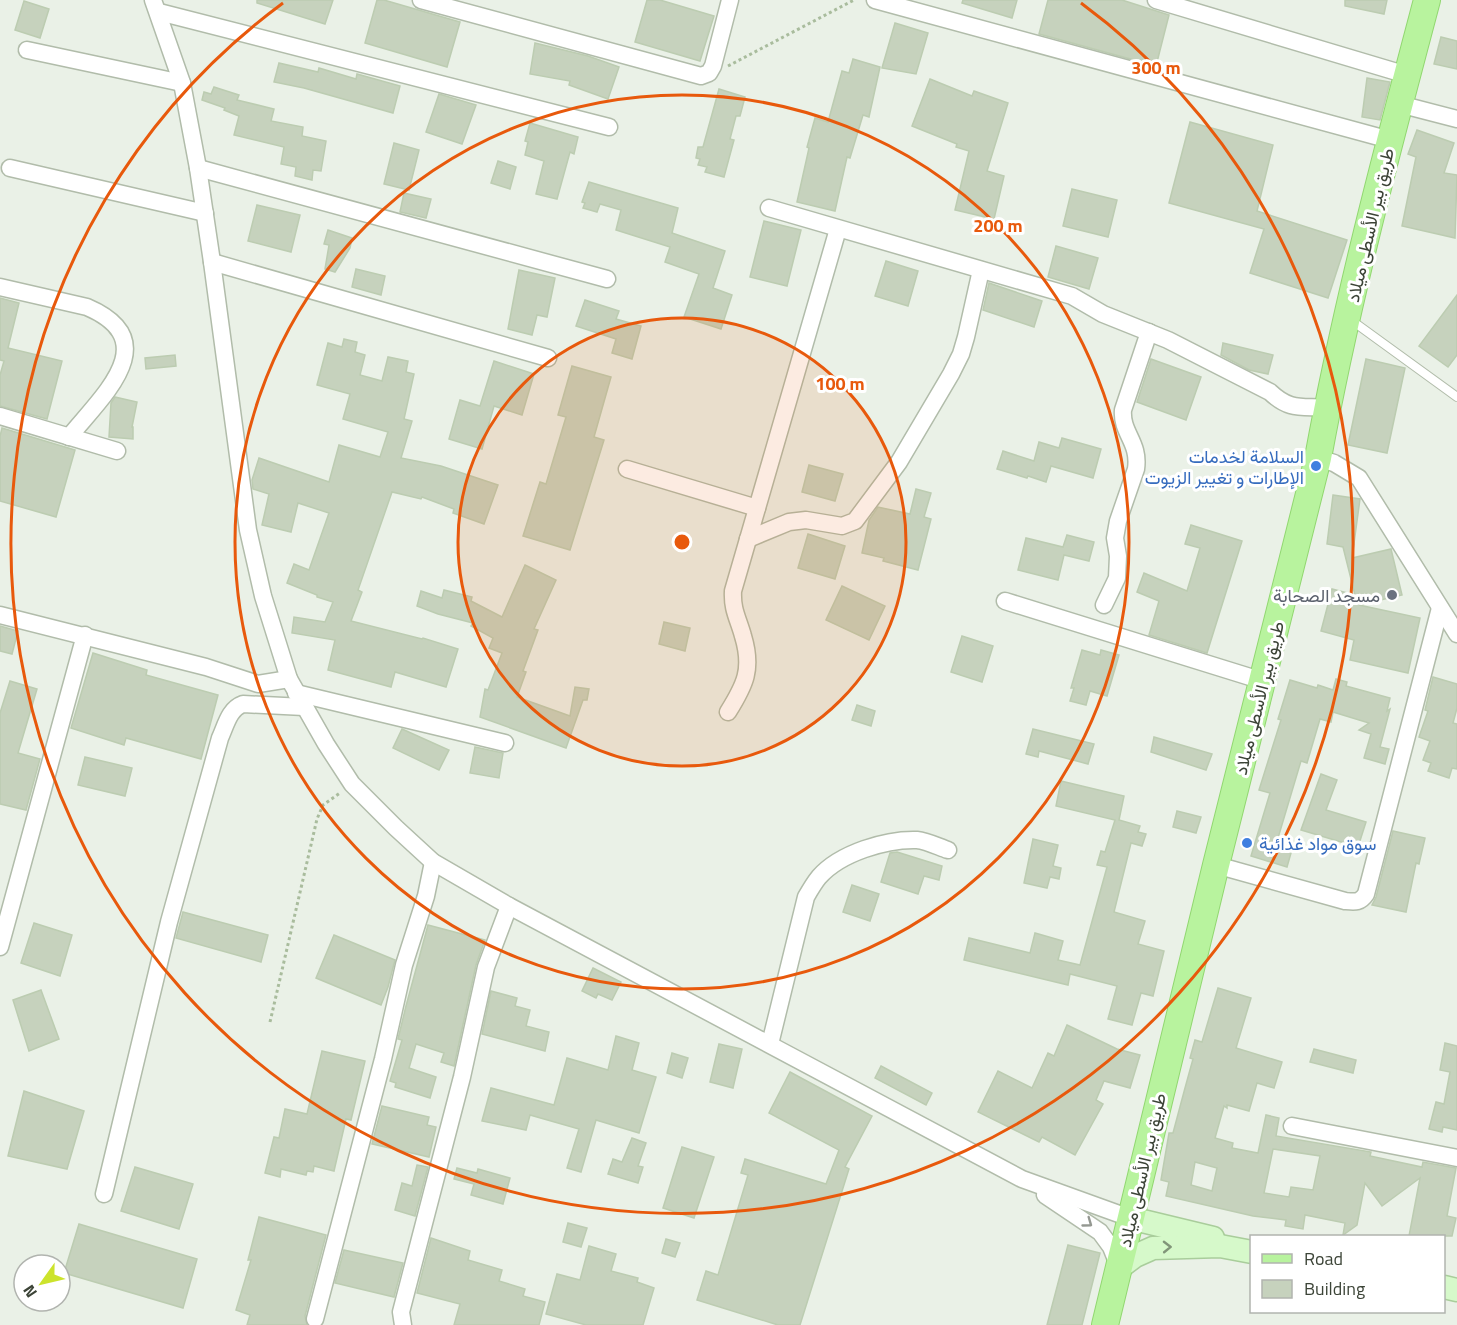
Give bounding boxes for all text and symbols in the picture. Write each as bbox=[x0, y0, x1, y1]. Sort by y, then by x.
text: 300 m bbox=[1131, 54, 1181, 81]
street label: طريق بير الأسطى ميلاد bbox=[1339, 145, 1401, 305]
text: 200 m bbox=[973, 212, 1023, 239]
text: 100 m bbox=[815, 370, 865, 397]
place label: السلامة لخدمات الإطارات و تغيير الزيوت bbox=[1145, 443, 1304, 491]
marker: السلامة لخدمات الإطارات و تغيير الزيوت bbox=[1309, 459, 1323, 473]
centre of rings bbox=[672, 532, 692, 552]
place label: مسجد الصحابة bbox=[1273, 582, 1380, 609]
marker: مسجد الصحابة bbox=[1385, 588, 1399, 602]
street label: طريق بير الأسطى ميلاد bbox=[1227, 618, 1291, 778]
place label: سوق مواد غذائية bbox=[1259, 830, 1377, 857]
marker: سوق مواد غذائية bbox=[1240, 836, 1254, 850]
street label: طريق بير الأسطى ميلاد bbox=[1111, 1090, 1173, 1250]
one-way arrow bbox=[1082, 1216, 1093, 1227]
legend bbox=[1250, 1235, 1445, 1313]
one-way arrow bbox=[1162, 1241, 1171, 1254]
text: Road bbox=[1304, 1245, 1343, 1272]
north arrow bbox=[12, 1253, 72, 1313]
text: Building bbox=[1304, 1275, 1365, 1302]
text: N bbox=[17, 1280, 43, 1303]

